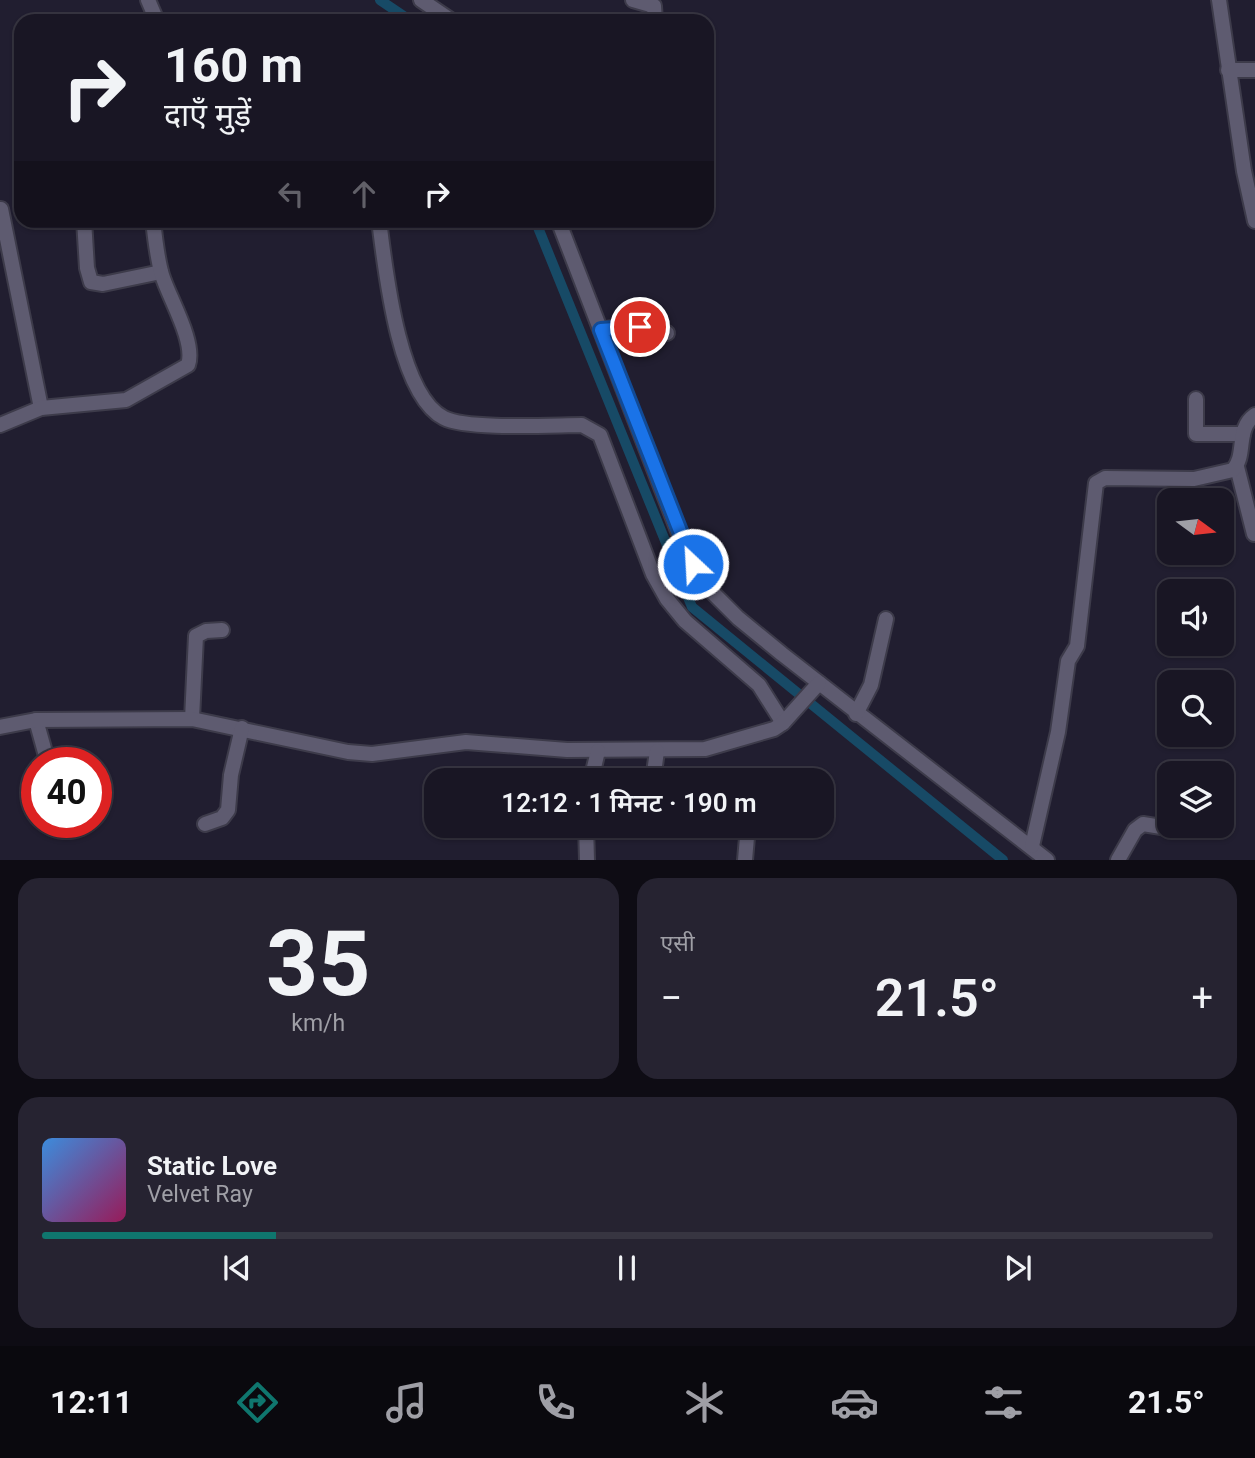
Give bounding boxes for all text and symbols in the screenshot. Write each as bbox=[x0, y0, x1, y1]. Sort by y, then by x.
text: 160 m bbox=[164, 37, 303, 94]
icon: right bbox=[49, 42, 140, 133]
text: दाएँ मुड़ें bbox=[164, 96, 251, 134]
icon: left bbox=[272, 175, 310, 213]
icon: ahead bbox=[345, 175, 383, 213]
icon: right bbox=[418, 175, 456, 213]
pin bbox=[610, 297, 670, 357]
icon: arrive bbox=[621, 308, 659, 346]
north arrow bbox=[1157, 488, 1234, 565]
map controls bbox=[1157, 488, 1234, 838]
position arrow bbox=[656, 527, 730, 601]
button: sound bbox=[1157, 579, 1234, 656]
button: search bbox=[1157, 670, 1234, 747]
speed limit sign: 40 bbox=[21, 747, 112, 838]
button: layers bbox=[1157, 761, 1234, 838]
text: 12:12 · 1 मिनट · 190 m bbox=[501, 788, 757, 818]
text: 35 bbox=[266, 911, 370, 1017]
text: एसी bbox=[661, 930, 695, 957]
text: 21.5° bbox=[875, 968, 999, 1029]
text: − bbox=[661, 976, 682, 1020]
text: + bbox=[1191, 976, 1213, 1020]
text: km/h bbox=[291, 1010, 345, 1037]
text: Static Love bbox=[147, 1151, 277, 1181]
text: Velvet Ray bbox=[147, 1181, 253, 1208]
icon: previous bbox=[218, 1249, 256, 1287]
icon: pause bbox=[608, 1249, 646, 1287]
icon: next bbox=[999, 1249, 1037, 1287]
icon: directions bbox=[233, 1378, 282, 1427]
icon: music bbox=[382, 1378, 431, 1427]
icon: phone bbox=[531, 1378, 580, 1427]
icon: climate bbox=[680, 1378, 729, 1427]
icon: car bbox=[830, 1378, 879, 1427]
icon: filters bbox=[979, 1378, 1028, 1427]
text: 12:11 bbox=[50, 1383, 133, 1421]
text: 21.5° bbox=[1128, 1383, 1205, 1421]

